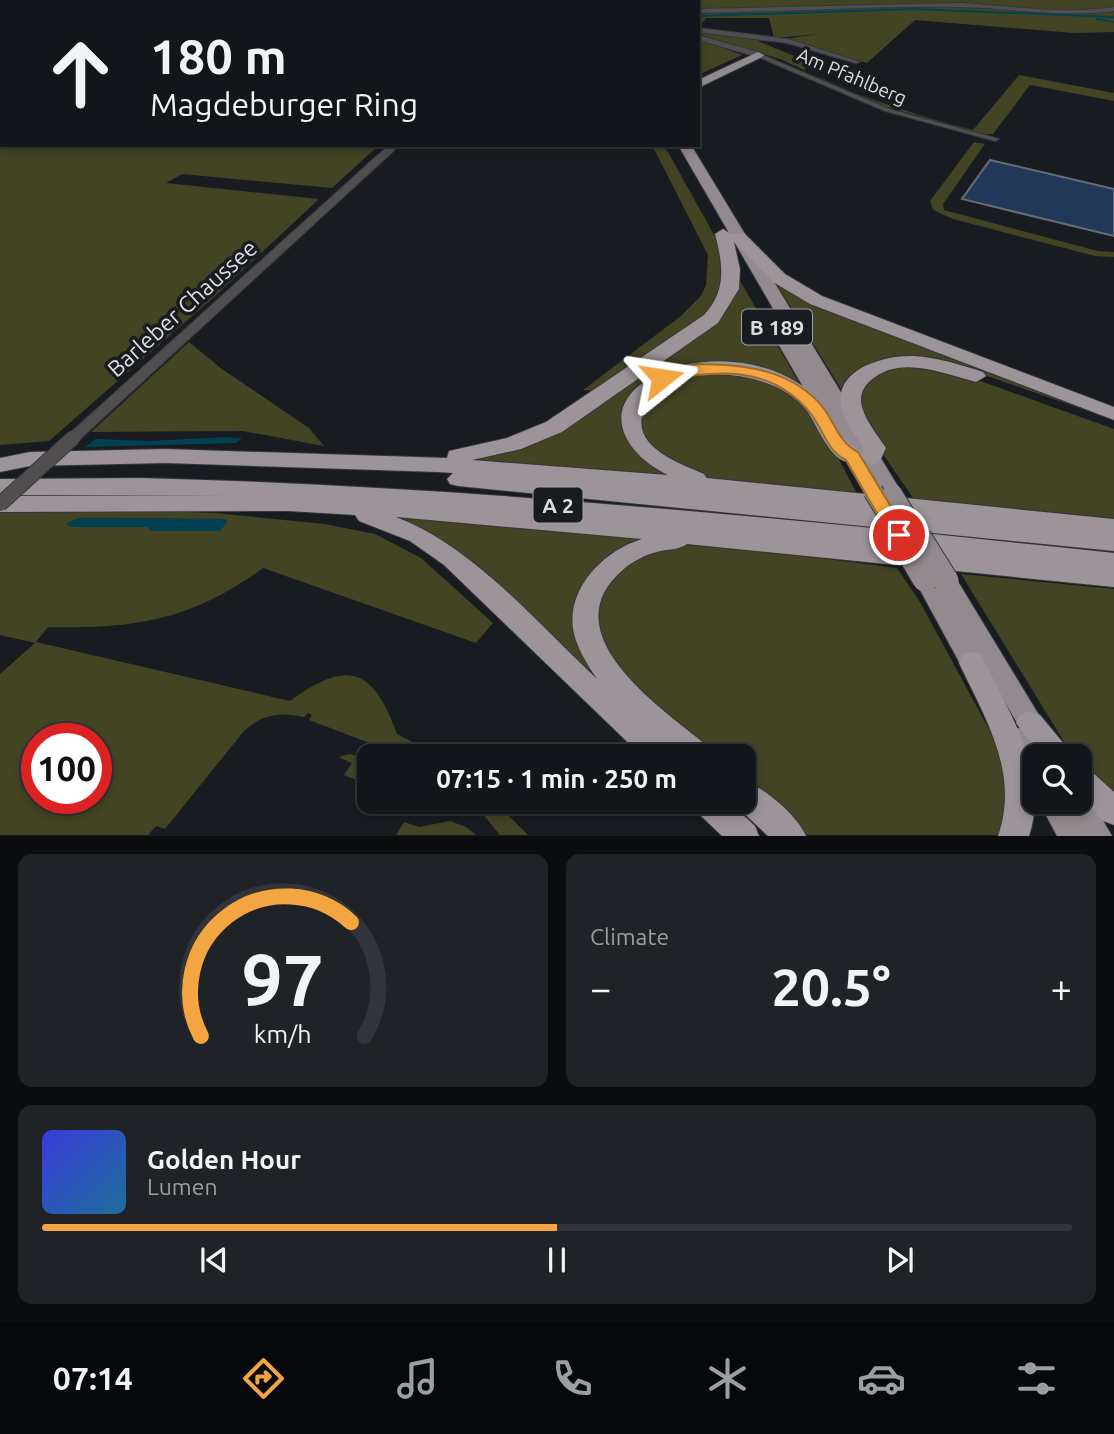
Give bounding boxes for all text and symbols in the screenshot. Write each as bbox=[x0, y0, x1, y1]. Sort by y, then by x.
icon: ahead bbox=[35, 28, 126, 119]
text: 180 m bbox=[150, 28, 287, 83]
street label: Am Pfahlberg bbox=[794, 43, 910, 109]
text: Magdeburger Ring bbox=[150, 86, 418, 122]
street label: Barleber Chaussee bbox=[102, 235, 262, 381]
road number: B 189 bbox=[742, 310, 812, 344]
position arrow bbox=[625, 341, 699, 415]
road number: A 2 bbox=[534, 488, 582, 522]
pin bbox=[869, 505, 929, 565]
icon: arrive bbox=[880, 516, 918, 554]
speed limit sign: 100 bbox=[21, 723, 112, 814]
map controls bbox=[1022, 744, 1092, 814]
button: search bbox=[1022, 744, 1092, 814]
text: 07:15 · 1 min · 250 m bbox=[436, 764, 677, 793]
text: Climate bbox=[590, 924, 669, 949]
text: 97 bbox=[242, 939, 324, 1021]
text: 20.5° bbox=[771, 958, 891, 1016]
text: − bbox=[590, 967, 611, 1009]
text: + bbox=[1051, 967, 1072, 1009]
text: km/h bbox=[254, 1020, 312, 1048]
text: Golden Hour bbox=[147, 1145, 301, 1174]
text: Lumen bbox=[147, 1174, 218, 1199]
icon: previous bbox=[195, 1241, 233, 1279]
icon: pause bbox=[538, 1241, 576, 1279]
icon: next bbox=[881, 1241, 919, 1279]
icon: directions bbox=[239, 1354, 288, 1403]
icon: music bbox=[393, 1354, 442, 1403]
icon: phone bbox=[548, 1354, 597, 1403]
icon: climate bbox=[703, 1354, 752, 1403]
icon: car bbox=[857, 1354, 906, 1403]
icon: filters bbox=[1012, 1354, 1061, 1403]
text: 07:14 bbox=[53, 1360, 133, 1396]

